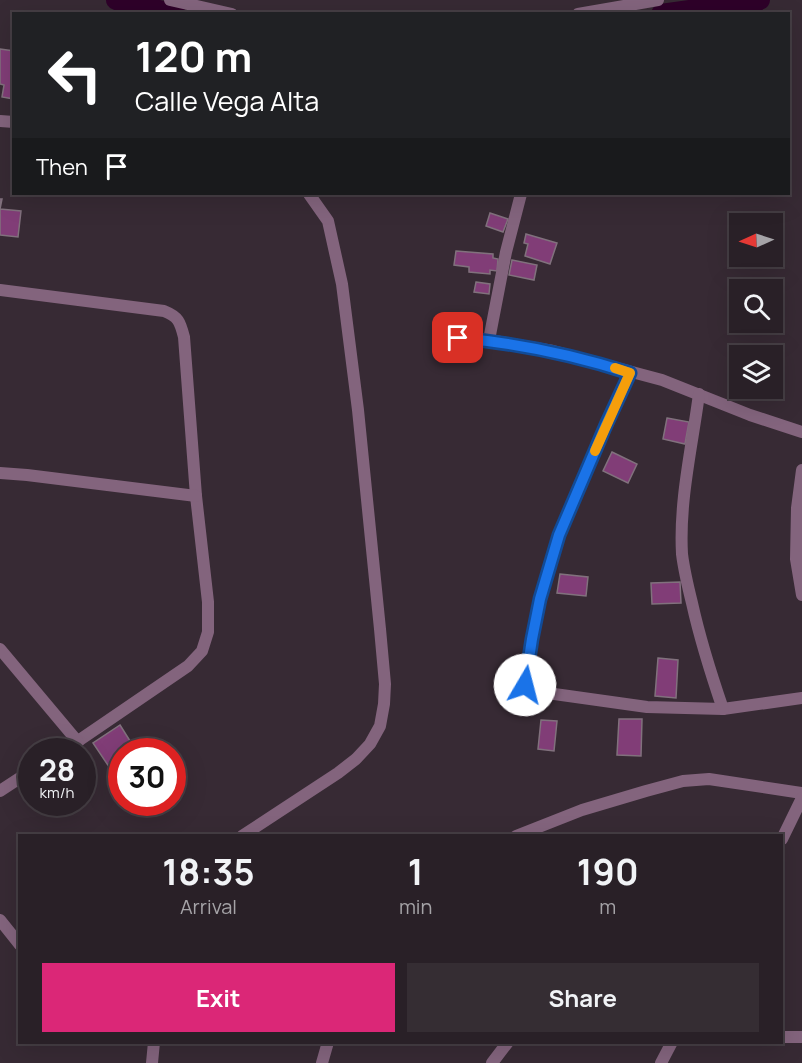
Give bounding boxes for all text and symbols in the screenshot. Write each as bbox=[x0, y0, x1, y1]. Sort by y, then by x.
text: 120 m bbox=[135, 27, 252, 85]
icon: left bbox=[36, 36, 114, 114]
text: Calle Vega Alta bbox=[135, 82, 319, 119]
icon: arrive bbox=[100, 150, 133, 183]
text: Then bbox=[36, 152, 88, 182]
north arrow bbox=[729, 213, 783, 267]
map controls bbox=[729, 213, 783, 399]
button: search bbox=[729, 279, 783, 333]
pin bbox=[432, 312, 483, 363]
icon: arrive bbox=[441, 321, 474, 354]
button: layers bbox=[729, 345, 783, 399]
position arrow bbox=[493, 653, 557, 717]
speed limit sign: 30 bbox=[108, 738, 186, 816]
text: 28 bbox=[39, 749, 75, 790]
text: km/h bbox=[40, 782, 74, 803]
text: 18:35 bbox=[162, 847, 255, 896]
text: 1 bbox=[408, 847, 424, 896]
text: 190 bbox=[577, 847, 639, 896]
text: Arrival bbox=[180, 893, 237, 920]
text: min bbox=[399, 893, 432, 920]
text: m bbox=[599, 893, 616, 920]
button: Exit bbox=[42, 963, 395, 1032]
button: Share bbox=[407, 963, 759, 1032]

